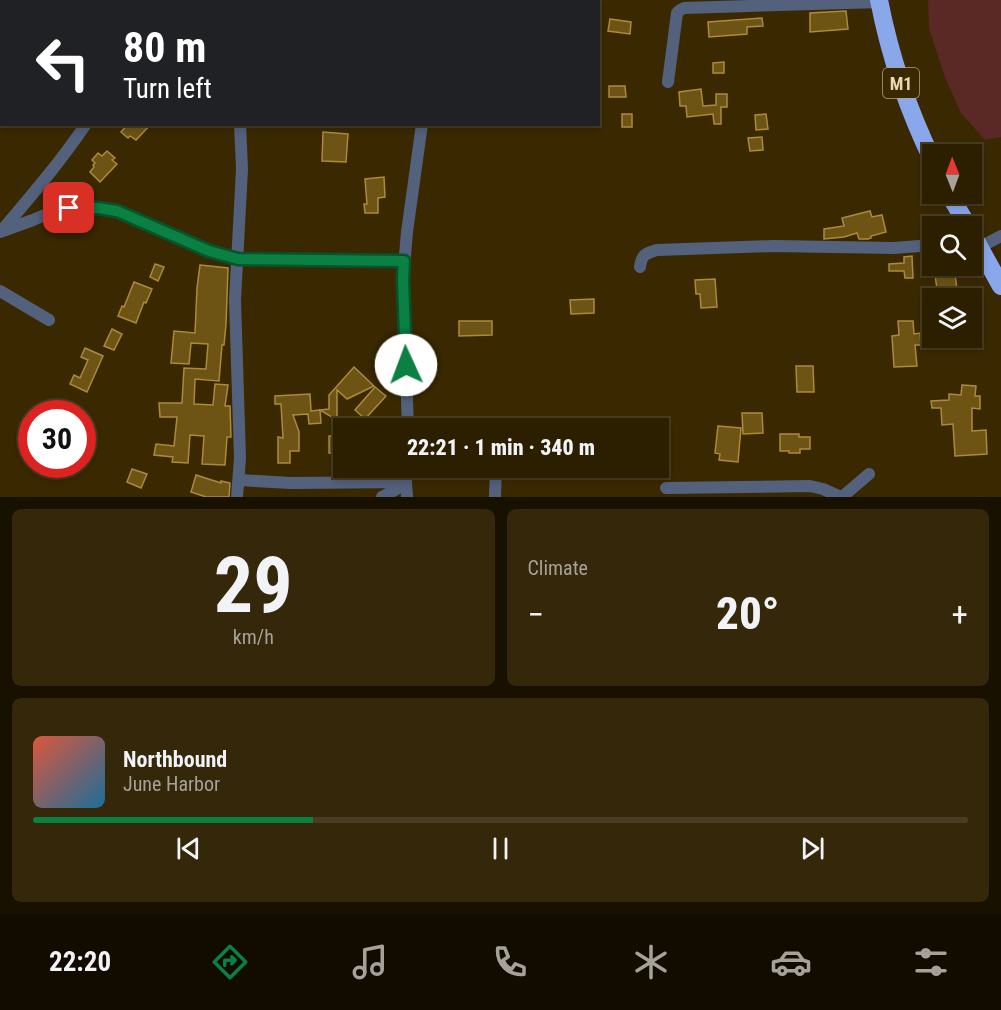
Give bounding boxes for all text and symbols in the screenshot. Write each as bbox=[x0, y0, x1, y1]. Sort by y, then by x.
text: 80 m bbox=[123, 23, 206, 72]
icon: left bbox=[24, 24, 102, 102]
road number: M1 bbox=[883, 68, 919, 98]
text: Turn left bbox=[123, 73, 212, 105]
north arrow bbox=[922, 144, 982, 204]
map controls bbox=[922, 144, 982, 348]
pin bbox=[43, 182, 94, 233]
icon: arrive bbox=[52, 191, 85, 224]
button: search bbox=[922, 216, 982, 276]
button: layers bbox=[922, 288, 982, 348]
position arrow bbox=[374, 333, 438, 397]
speed limit sign: 30 bbox=[18, 400, 96, 478]
text: 22:21 · 1 min · 340 m bbox=[407, 435, 595, 460]
text: 29 bbox=[214, 540, 293, 631]
text: Climate bbox=[528, 556, 588, 580]
text: 20° bbox=[716, 587, 780, 640]
text: − bbox=[528, 595, 544, 634]
text: + bbox=[952, 595, 968, 634]
text: km/h bbox=[233, 625, 274, 649]
text: Northbound bbox=[123, 747, 227, 772]
text: June Harbor bbox=[123, 772, 220, 796]
icon: previous bbox=[172, 832, 205, 865]
icon: pause bbox=[484, 832, 517, 865]
icon: next bbox=[796, 832, 829, 865]
icon: directions bbox=[209, 941, 251, 983]
icon: music bbox=[349, 941, 391, 983]
icon: phone bbox=[489, 941, 531, 983]
icon: climate bbox=[630, 941, 672, 983]
icon: car bbox=[770, 941, 812, 983]
icon: filters bbox=[910, 941, 952, 983]
text: 22:20 bbox=[49, 946, 111, 978]

